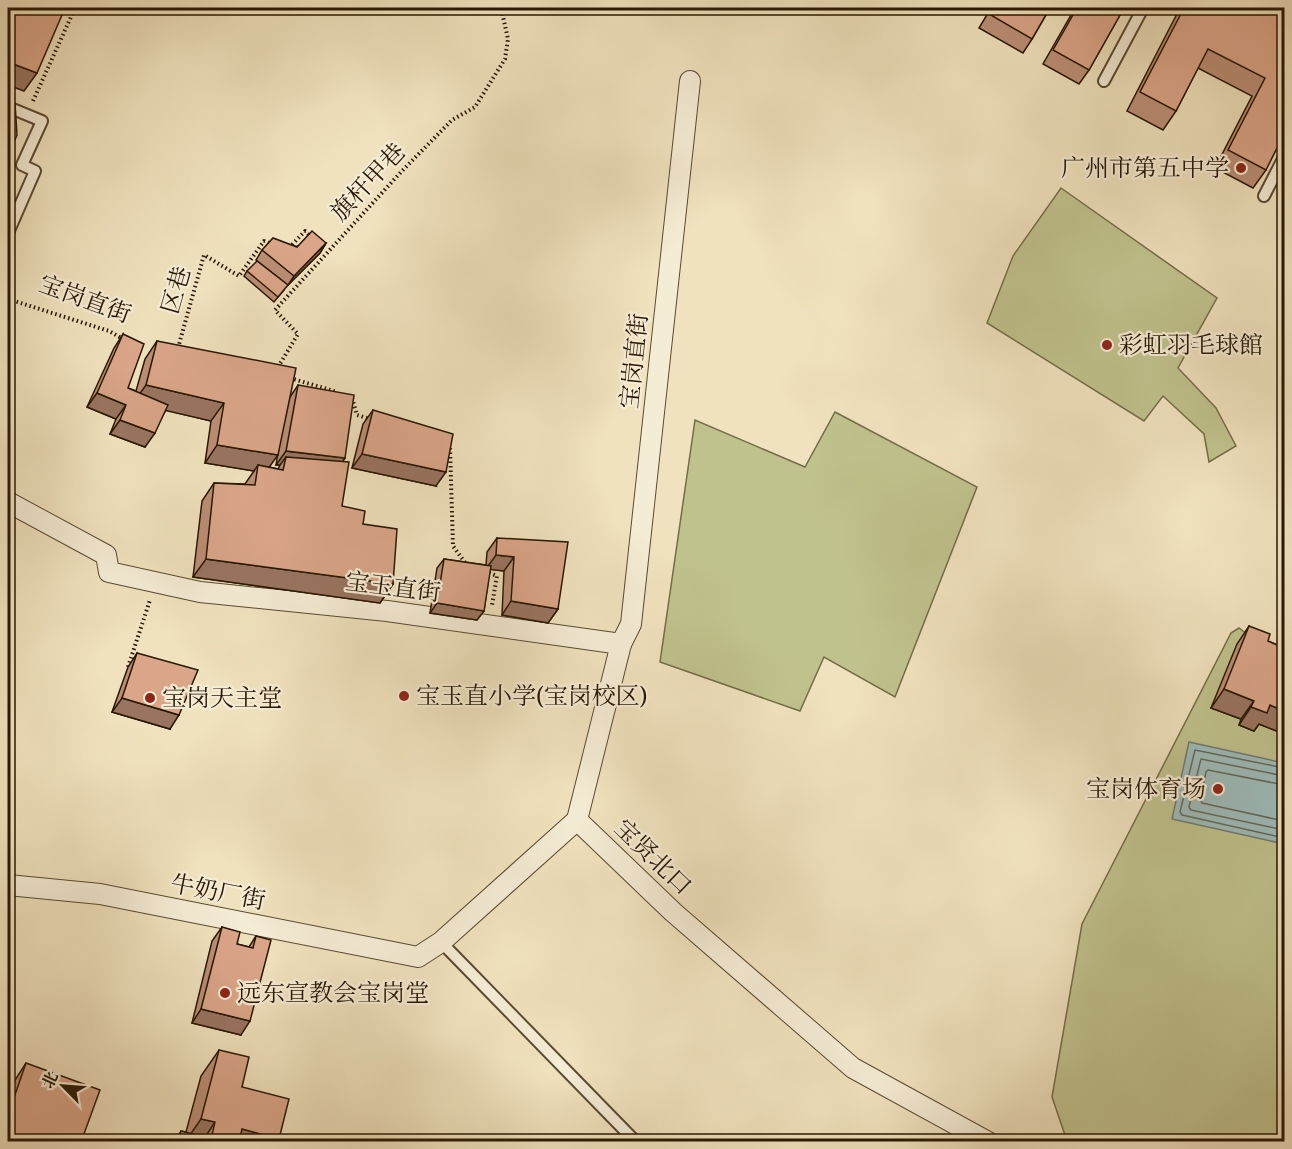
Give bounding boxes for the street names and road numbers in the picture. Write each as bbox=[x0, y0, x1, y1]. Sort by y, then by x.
street label: 旗杆甲巷 bbox=[322, 135, 413, 229]
street label: 区巷 bbox=[152, 262, 199, 318]
street label: 宝岗直街 bbox=[34, 266, 136, 331]
street label: 宝岗直街 bbox=[611, 311, 656, 411]
street label: 宝玉直街 bbox=[343, 563, 443, 610]
street label: 宝贤北口 bbox=[607, 811, 700, 903]
street label: 牛奶厂街 bbox=[168, 865, 269, 918]

